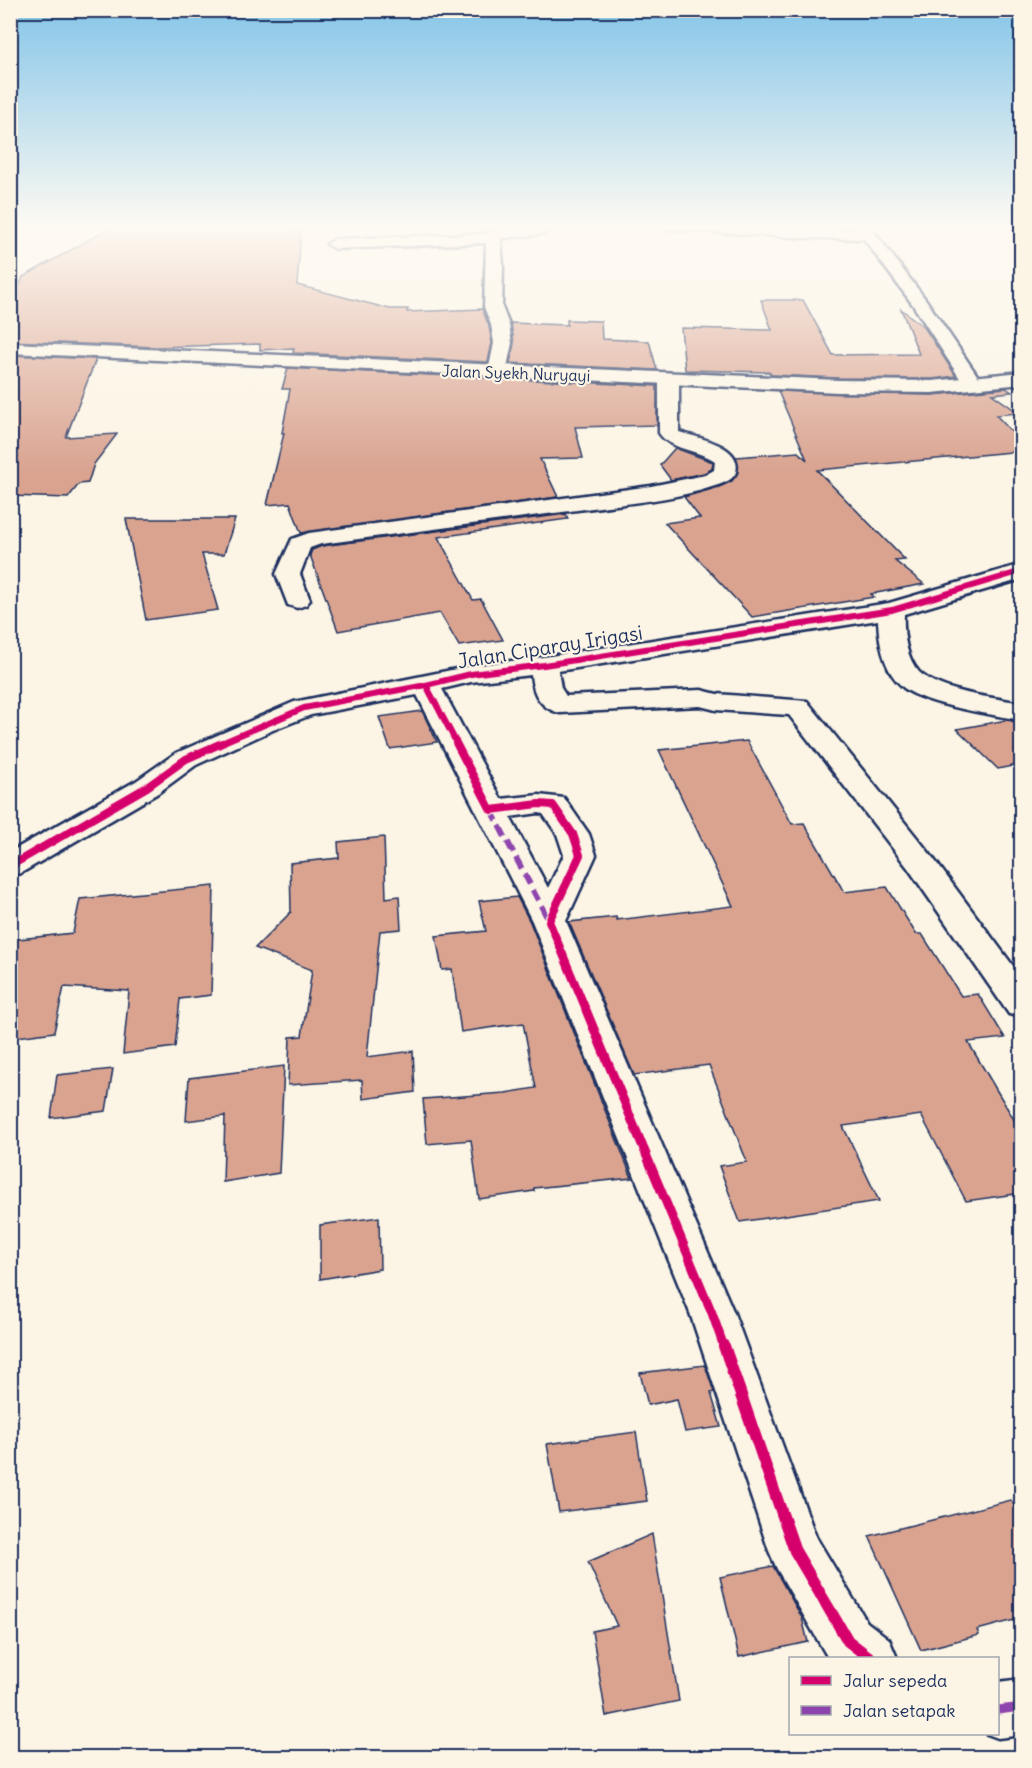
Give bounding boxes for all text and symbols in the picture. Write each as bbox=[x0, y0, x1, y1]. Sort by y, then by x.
street label: Jalan Syekh Nuryayi bbox=[441, 360, 591, 386]
street label: Jalan Ciparay Irigasi bbox=[456, 620, 644, 673]
legend bbox=[789, 1657, 999, 1735]
text: Jalur sepeda bbox=[843, 1669, 947, 1692]
text: Jalan setapak bbox=[843, 1699, 955, 1722]

